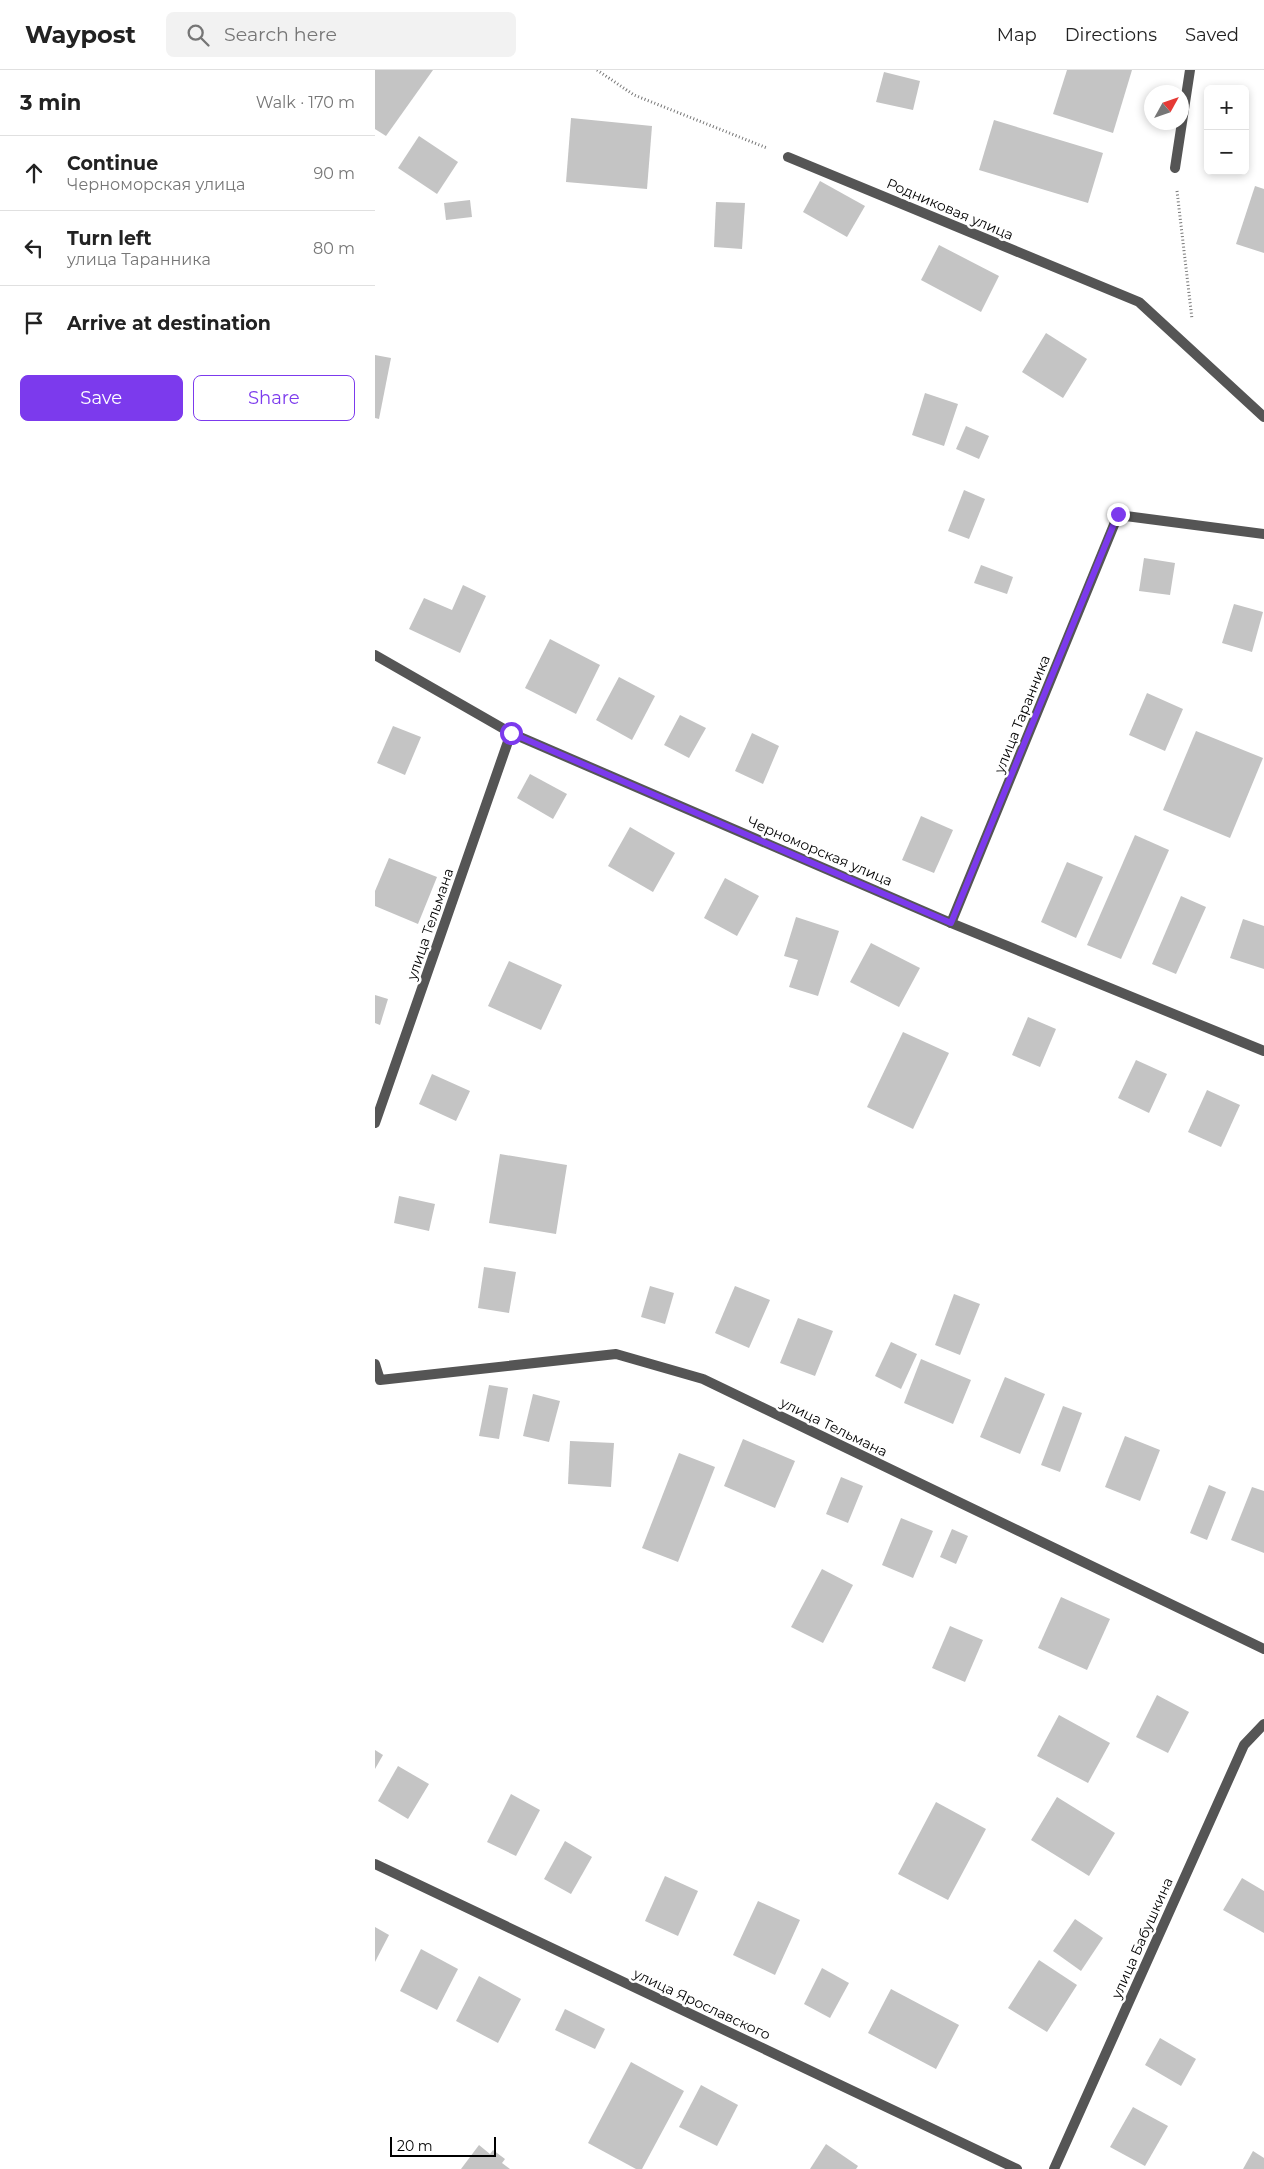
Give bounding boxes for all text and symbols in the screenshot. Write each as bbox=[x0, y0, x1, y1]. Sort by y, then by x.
search box bbox=[166, 12, 516, 57]
text: Waypost bbox=[25, 20, 136, 49]
icon: search bbox=[184, 21, 212, 49]
text: Search here bbox=[224, 23, 337, 46]
text: Map bbox=[997, 24, 1037, 46]
text: Directions bbox=[1065, 24, 1157, 46]
text: Saved bbox=[1185, 24, 1239, 46]
north arrow bbox=[1144, 85, 1189, 130]
map controls bbox=[1204, 85, 1249, 175]
button: + bbox=[1204, 85, 1249, 130]
text: 3 min bbox=[20, 90, 81, 115]
text: Walk · 170 m bbox=[256, 93, 355, 112]
button: − bbox=[1204, 130, 1249, 175]
text: Continue bbox=[67, 152, 158, 175]
icon: ahead bbox=[20, 159, 48, 187]
text: 90 m bbox=[313, 164, 355, 183]
street label: Родниковая улица bbox=[884, 174, 1016, 244]
text: Черноморская улица bbox=[67, 175, 245, 194]
text: Turn left bbox=[67, 227, 152, 250]
icon: left bbox=[20, 234, 48, 262]
text: 80 m bbox=[313, 239, 355, 258]
text: улица Таранника bbox=[67, 250, 211, 269]
icon: arrive bbox=[20, 309, 48, 337]
text: Arrive at destination bbox=[67, 312, 271, 335]
button: Save bbox=[20, 375, 183, 421]
button: Share bbox=[193, 375, 355, 421]
route end bbox=[1107, 503, 1130, 526]
street label: улица Таранника bbox=[990, 652, 1054, 777]
route start bbox=[500, 722, 523, 745]
street label: Черноморская улица bbox=[745, 812, 895, 890]
street label: улица Тельмана bbox=[402, 866, 458, 983]
street label: улица Тельмана bbox=[777, 1393, 890, 1461]
street label: улица Бабушкина bbox=[1107, 1875, 1177, 2002]
street label: улица Ярославского bbox=[630, 1964, 773, 2044]
scale bar bbox=[390, 2134, 496, 2157]
text: 20 m bbox=[397, 2137, 433, 2155]

